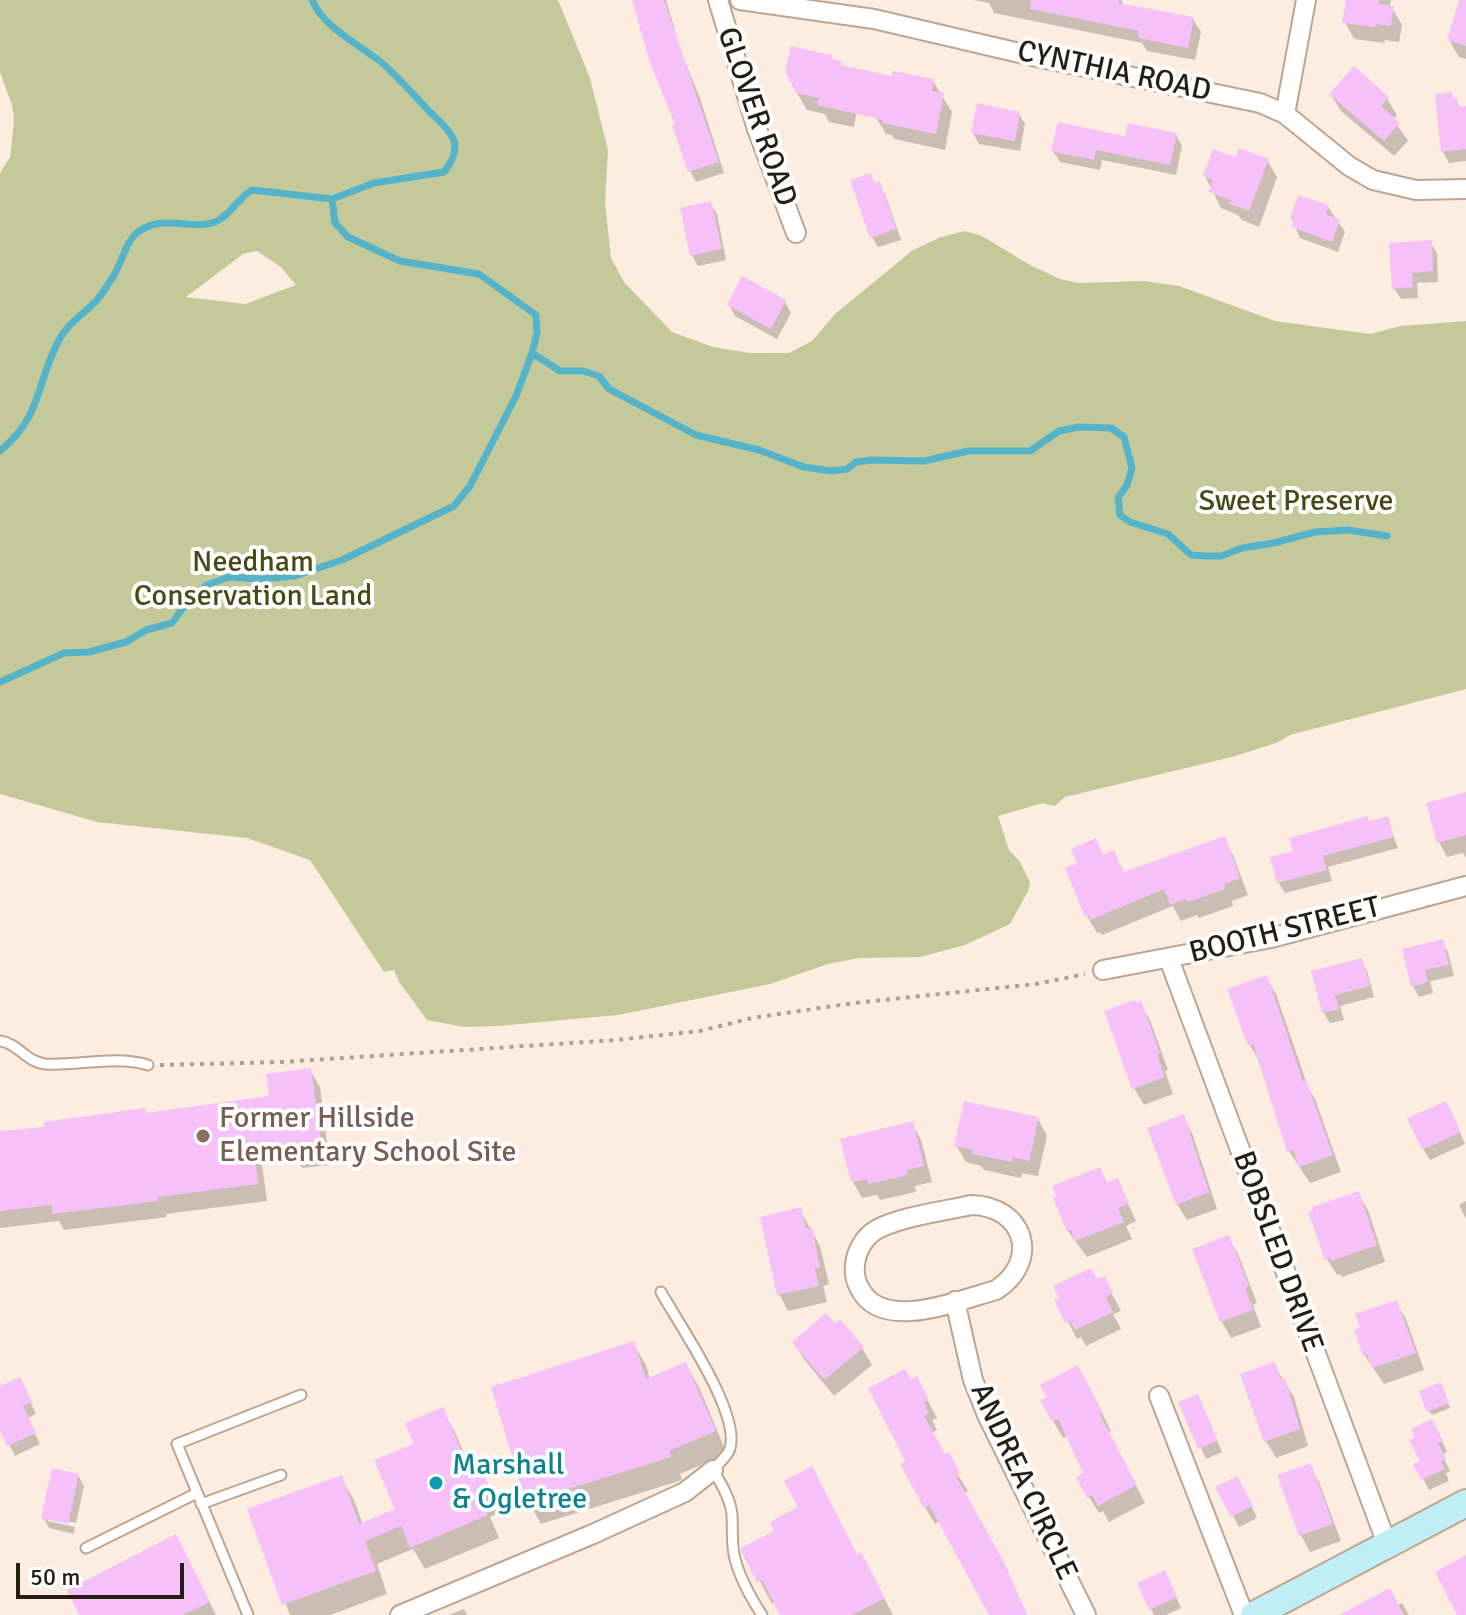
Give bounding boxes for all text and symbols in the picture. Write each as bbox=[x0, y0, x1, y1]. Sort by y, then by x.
street label: GLOVER ROAD bbox=[709, 23, 803, 211]
street label: CYNTHIA ROAD bbox=[1014, 34, 1214, 110]
park label: Sweet Preserve bbox=[1199, 484, 1393, 520]
park label: Needham Conservation Land bbox=[134, 545, 372, 616]
street label: BOOTH STREET bbox=[1186, 890, 1384, 972]
place label: Former Hillside Elementary School Site bbox=[219, 1101, 517, 1172]
marker: Former Hillside Elementary School Site bbox=[194, 1127, 212, 1145]
street label: BOBSLED DRIVE bbox=[1224, 1147, 1330, 1357]
street label: ANDREA CIRCLE bbox=[962, 1378, 1084, 1586]
place label: Marshall & Ogletree bbox=[452, 1448, 587, 1518]
marker: Marshall & Ogletree bbox=[427, 1474, 445, 1492]
scale bar bbox=[20, 1547, 188, 1597]
text: 50 m bbox=[30, 1562, 80, 1592]

